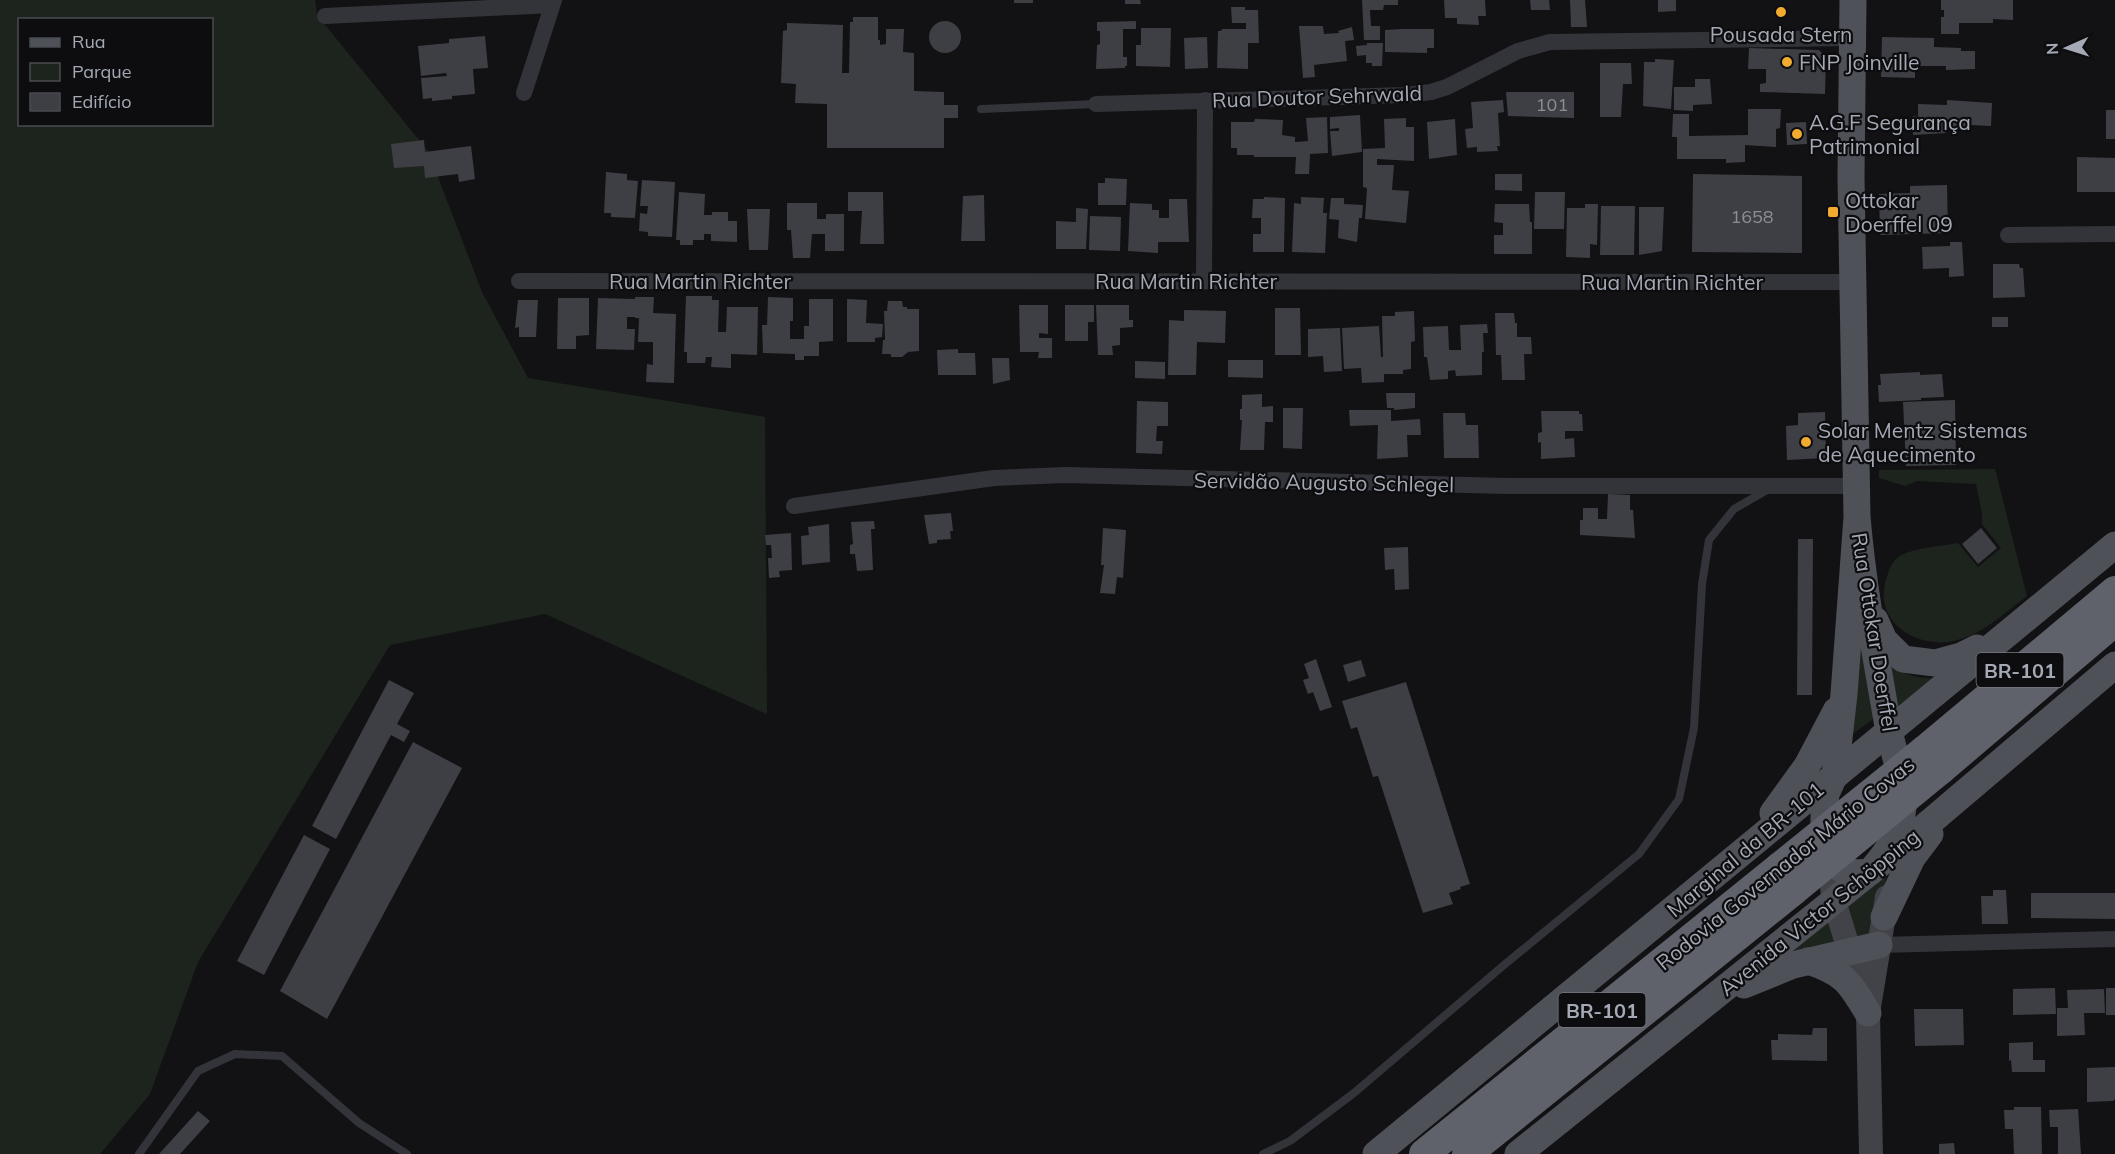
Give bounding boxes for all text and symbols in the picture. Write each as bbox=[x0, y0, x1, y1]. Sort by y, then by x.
marker: Pousada Stern bbox=[1774, 5, 1788, 19]
legend bbox=[18, 18, 213, 126]
north arrow bbox=[2037, 18, 2097, 78]
place label: Pousada Stern bbox=[1710, 21, 1852, 47]
text: Rua bbox=[72, 30, 106, 53]
text: N bbox=[2042, 42, 2062, 55]
place label: FNP Joinville bbox=[1799, 49, 1919, 75]
marker: FNP Joinville bbox=[1780, 55, 1794, 69]
text: Parque bbox=[72, 60, 131, 83]
street label: Rua Doutor Sehrwald bbox=[1212, 79, 1422, 113]
text: Edifício bbox=[72, 90, 131, 113]
house number: 101 bbox=[1536, 93, 1568, 116]
place label: A.G.F Segurança Patrimonial bbox=[1809, 109, 1971, 159]
marker: A.G.F Segurança Patrimonial bbox=[1790, 127, 1804, 141]
place label: Ottokar Doerffel 09 bbox=[1845, 187, 1953, 237]
house number: 1658 bbox=[1730, 205, 1774, 228]
marker: Ottokar Doerffel 09 bbox=[1826, 205, 1840, 219]
street label: Rua Martin Richter bbox=[609, 268, 791, 294]
street label: Rua Martin Richter bbox=[1095, 268, 1277, 294]
street label: Rua Martin Richter bbox=[1581, 269, 1763, 295]
place label: Solar Mentz Sistemas de Aquecimento bbox=[1818, 417, 2028, 467]
marker: Solar Mentz Sistemas de Aquecimento bbox=[1799, 435, 1813, 449]
street label: Servidão Augusto Schlegel bbox=[1194, 467, 1454, 497]
street label: Rua Ottokar Doerffel bbox=[1846, 531, 1904, 733]
road number: BR-101 bbox=[1976, 653, 2064, 687]
street label: Rodovia Governador Mário Covas bbox=[1651, 751, 1919, 975]
street label: Marginal da BR-101 bbox=[1661, 776, 1829, 922]
street label: Avenida Victor Schöpping bbox=[1713, 823, 1925, 1001]
road number: BR-101 bbox=[1558, 993, 1646, 1027]

